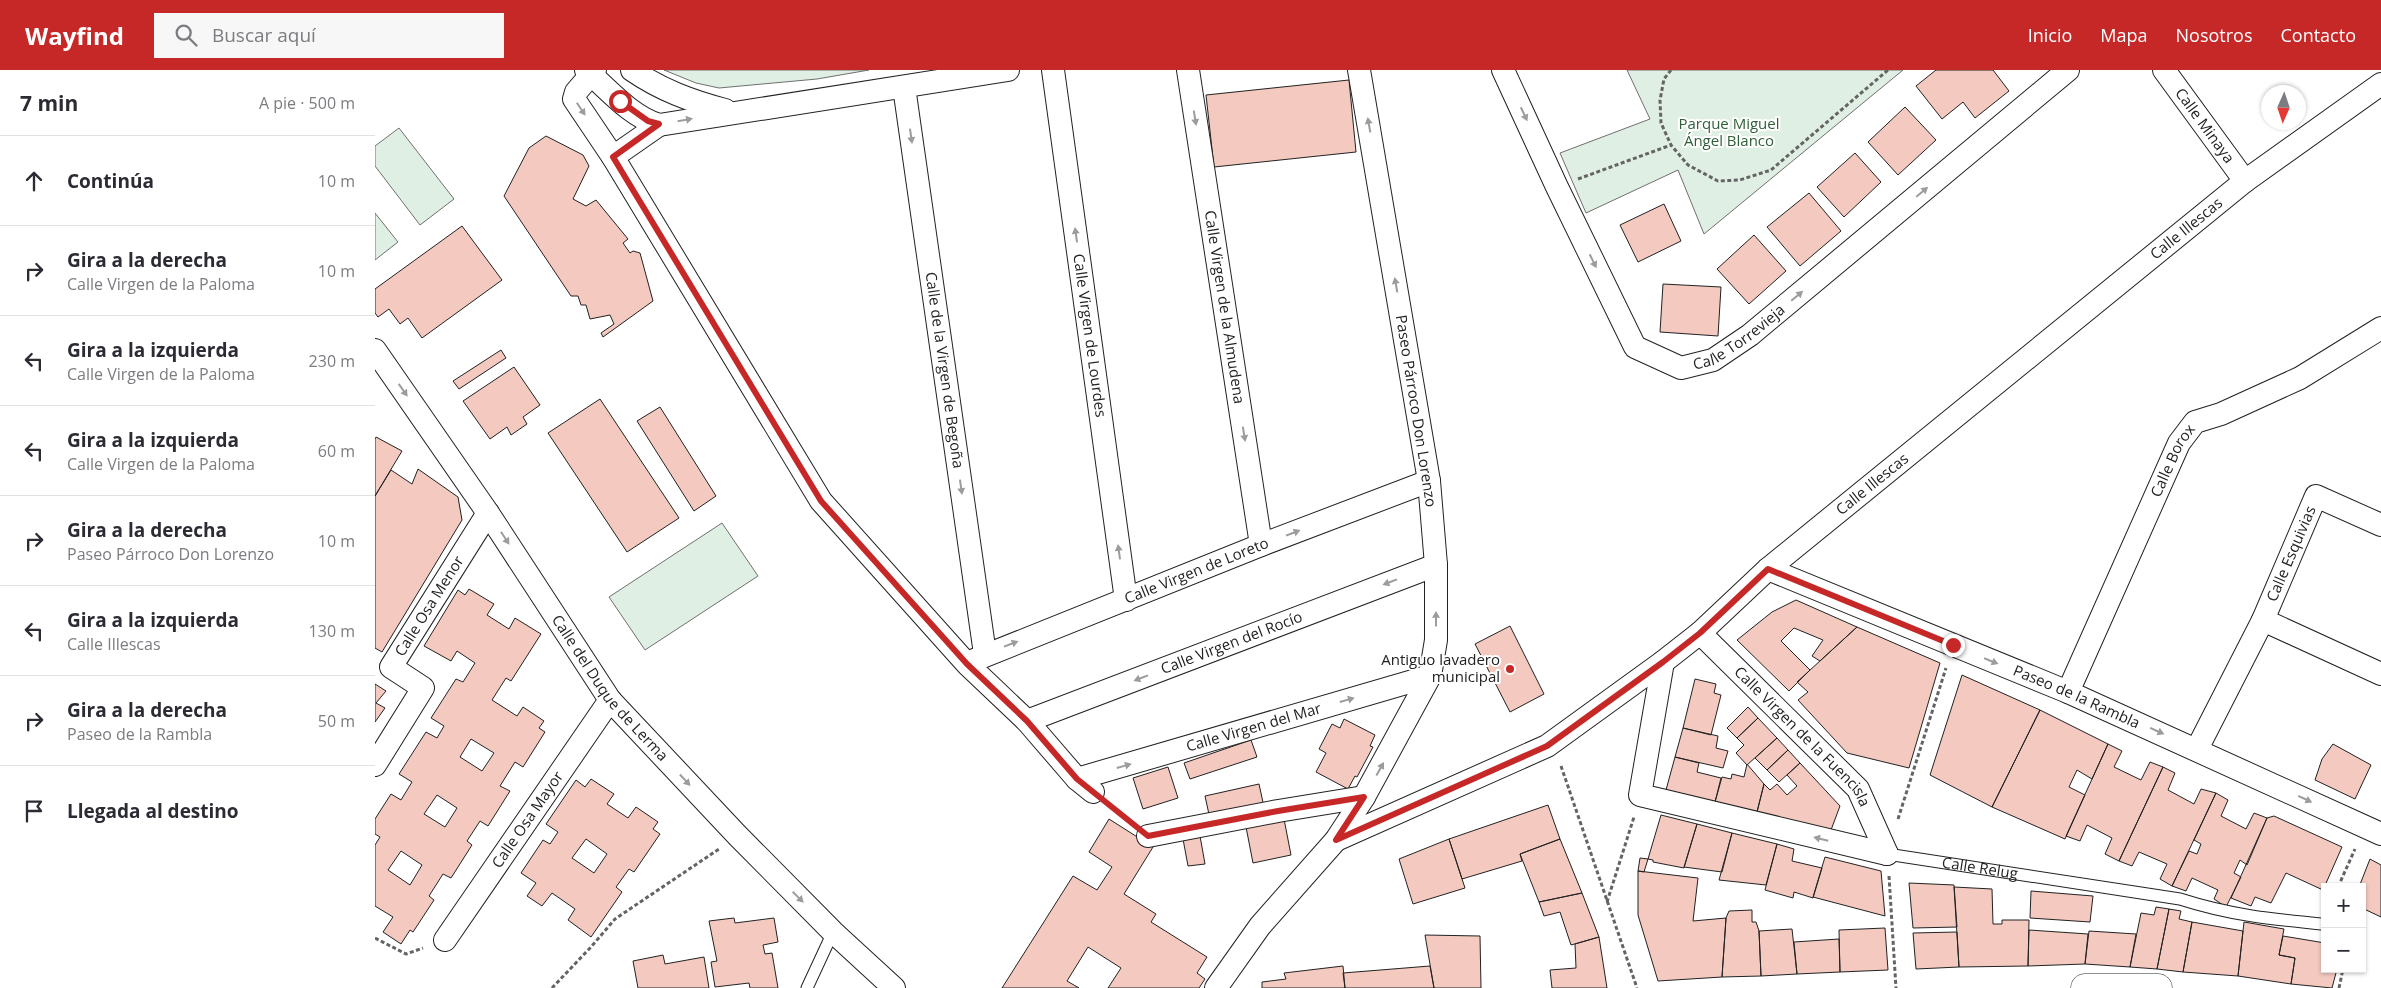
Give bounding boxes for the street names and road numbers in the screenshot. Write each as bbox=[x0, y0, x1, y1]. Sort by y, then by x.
street label: Calle Minaya bbox=[2171, 84, 2240, 167]
street label: Calle Illescas bbox=[2145, 192, 2226, 263]
street label: Calle Virgen de la Almudena bbox=[1201, 209, 1250, 405]
street label: Calle Virgen de Lourdes bbox=[1069, 252, 1112, 418]
street label: Calle de la Virgen de Begoña bbox=[922, 270, 969, 470]
street label: Calle Torrevieja bbox=[1691, 299, 1789, 374]
street label: Paseo Párroco Don Lorenzo bbox=[1392, 313, 1442, 508]
street label: Calle Borox bbox=[2145, 419, 2199, 500]
street label: Calle Illescas bbox=[1831, 448, 1912, 519]
street label: Calle Esquivias bbox=[2261, 502, 2320, 604]
street label: Calle Virgen de Loreto bbox=[1121, 532, 1271, 608]
street label: Calle Osa Menor bbox=[389, 552, 468, 660]
street label: Calle Virgen del Rocío bbox=[1158, 606, 1305, 678]
street label: Calle del Duque de Lerma bbox=[548, 611, 673, 765]
street label: Paseo de la Rambla bbox=[2011, 660, 2144, 732]
street label: Calle Virgen de la Fuencisla bbox=[1730, 661, 1876, 809]
street label: Calle Virgen del Mar bbox=[1184, 697, 1323, 756]
street label: Calle Osa Mayor bbox=[487, 767, 567, 871]
street label: Calle Relug bbox=[1941, 852, 2019, 883]

